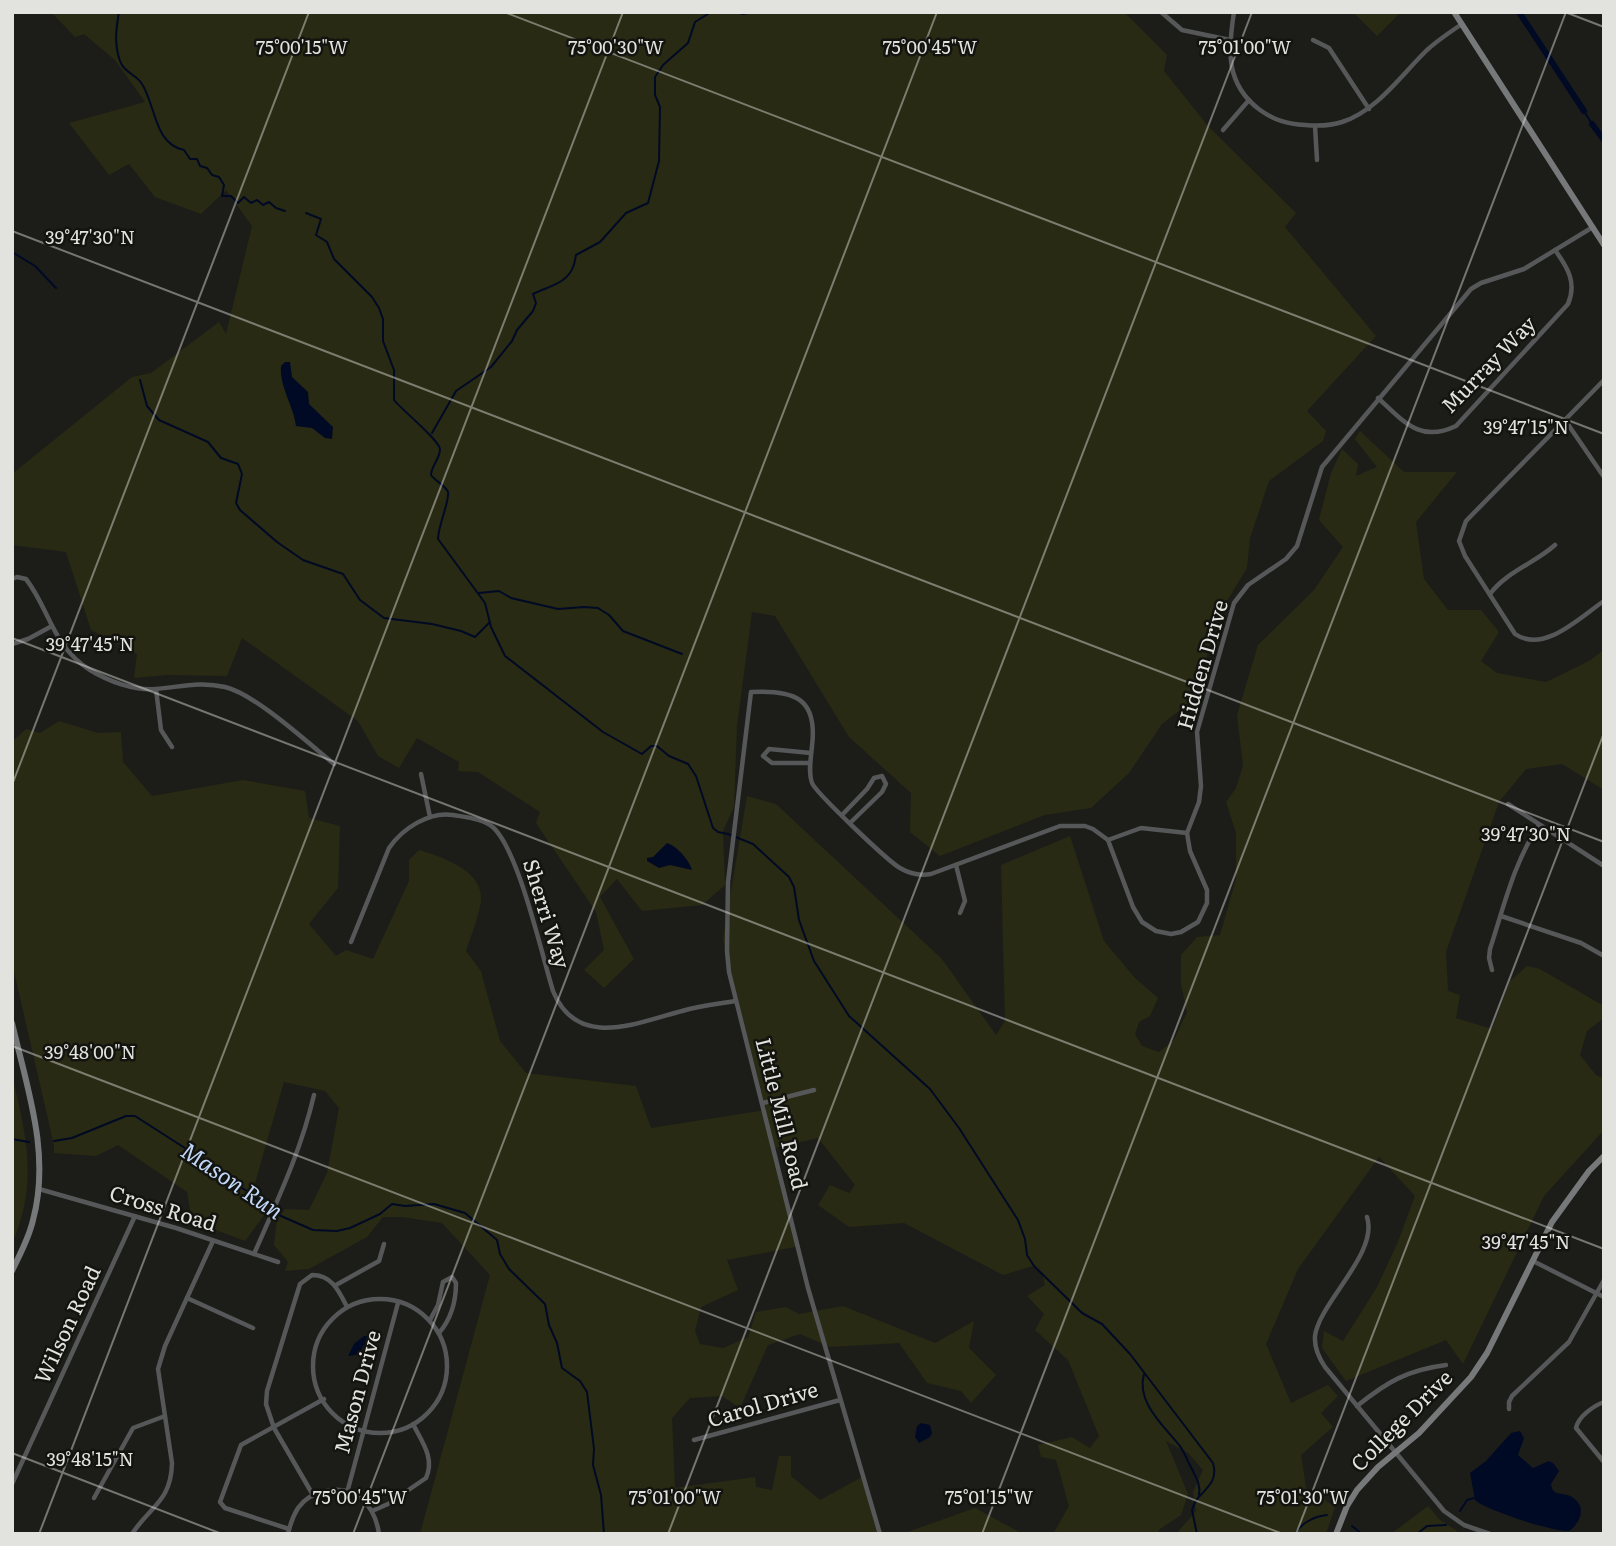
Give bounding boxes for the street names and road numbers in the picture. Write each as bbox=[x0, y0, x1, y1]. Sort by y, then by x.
street label: Murray Way bbox=[1433, 307, 1542, 419]
street label: Hidden Drive bbox=[1167, 596, 1234, 733]
street label: Sherri Way bbox=[517, 855, 580, 973]
street label: Little Mill Road bbox=[750, 1034, 817, 1193]
street label: Cross Road bbox=[106, 1176, 221, 1238]
street label: Wilson Road bbox=[25, 1260, 107, 1388]
street label: Mason Drive bbox=[324, 1326, 387, 1457]
street label: College Drive bbox=[1342, 1361, 1458, 1477]
street label: Carol Drive bbox=[703, 1372, 821, 1433]

